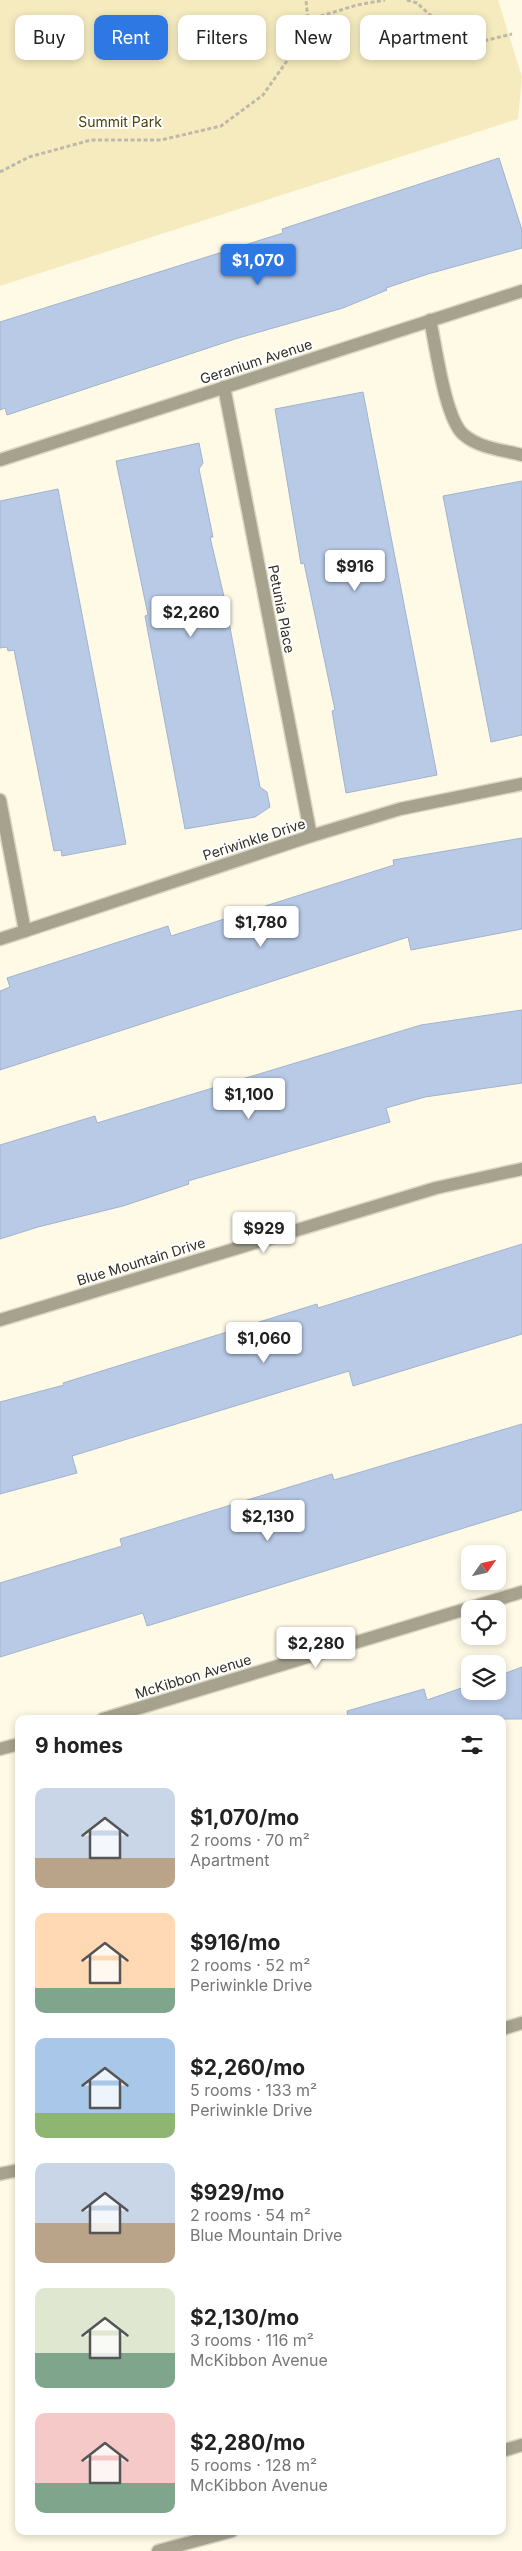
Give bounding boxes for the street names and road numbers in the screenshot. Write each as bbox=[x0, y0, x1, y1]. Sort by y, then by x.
street label: Geranium Avenue bbox=[198, 335, 314, 387]
street label: Petunia Place bbox=[265, 563, 299, 655]
street label: Periwinkle Drive bbox=[201, 814, 307, 864]
street label: Blue Mountain Drive bbox=[75, 1233, 207, 1289]
street label: McKibbon Avenue bbox=[133, 1650, 253, 1702]

